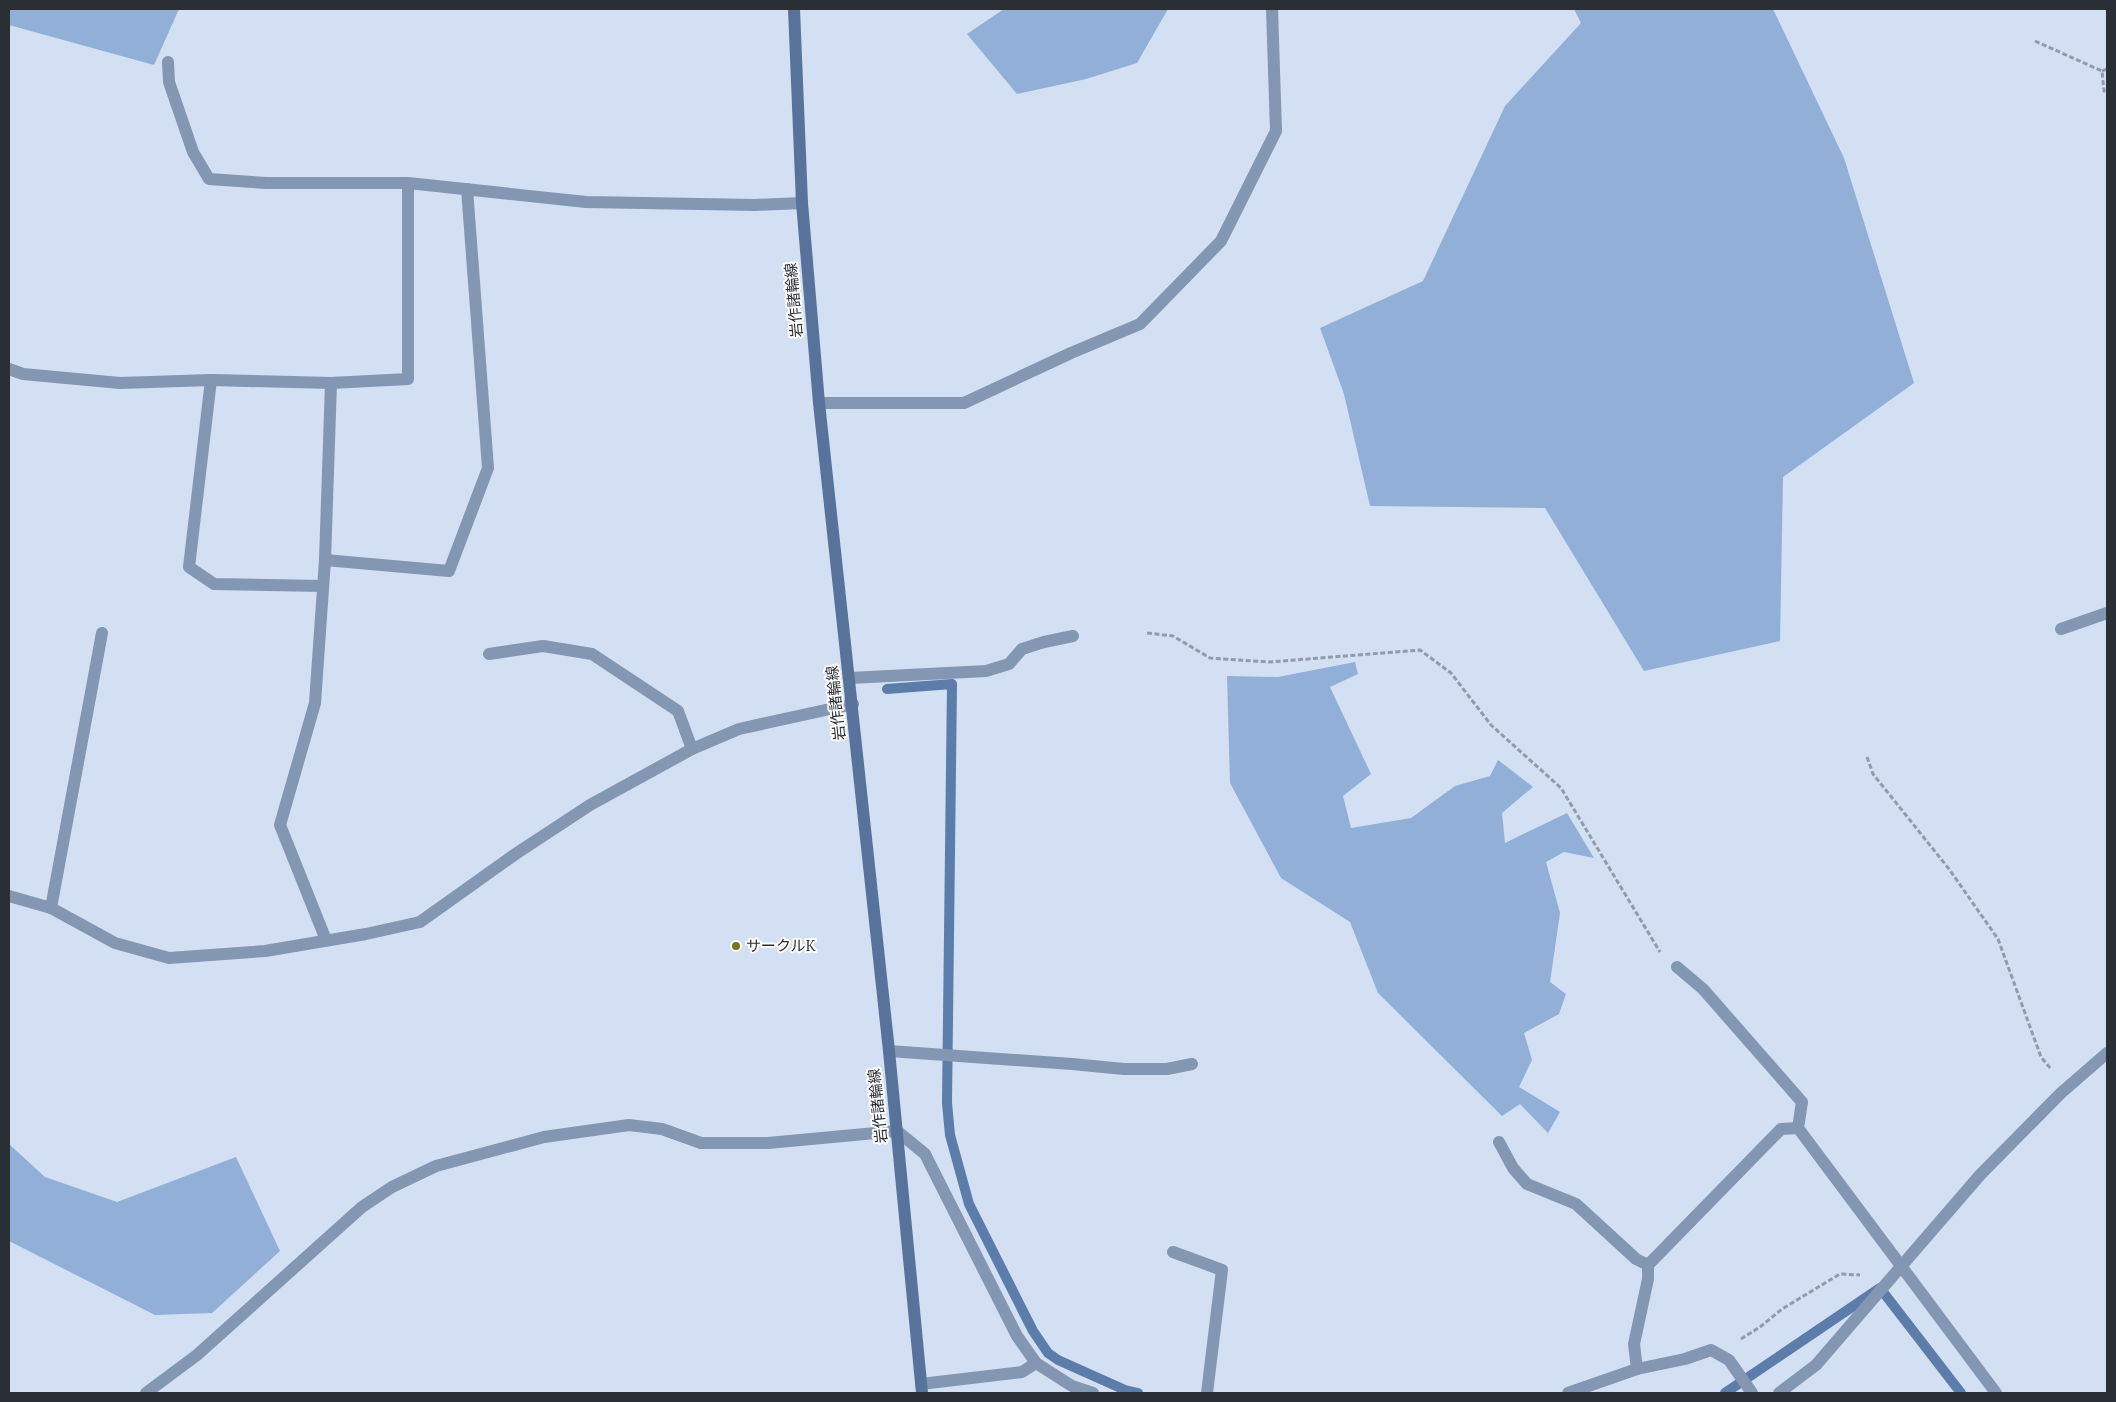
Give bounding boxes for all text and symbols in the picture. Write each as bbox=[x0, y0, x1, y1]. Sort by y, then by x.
street label: 岩作諸輪線 bbox=[781, 262, 806, 338]
street label: 岩作諸輪線 bbox=[822, 665, 849, 741]
place label: サークルK bbox=[746, 936, 817, 955]
marker: サークルK bbox=[730, 940, 742, 952]
street label: 岩作諸輪線 bbox=[864, 1068, 891, 1144]

